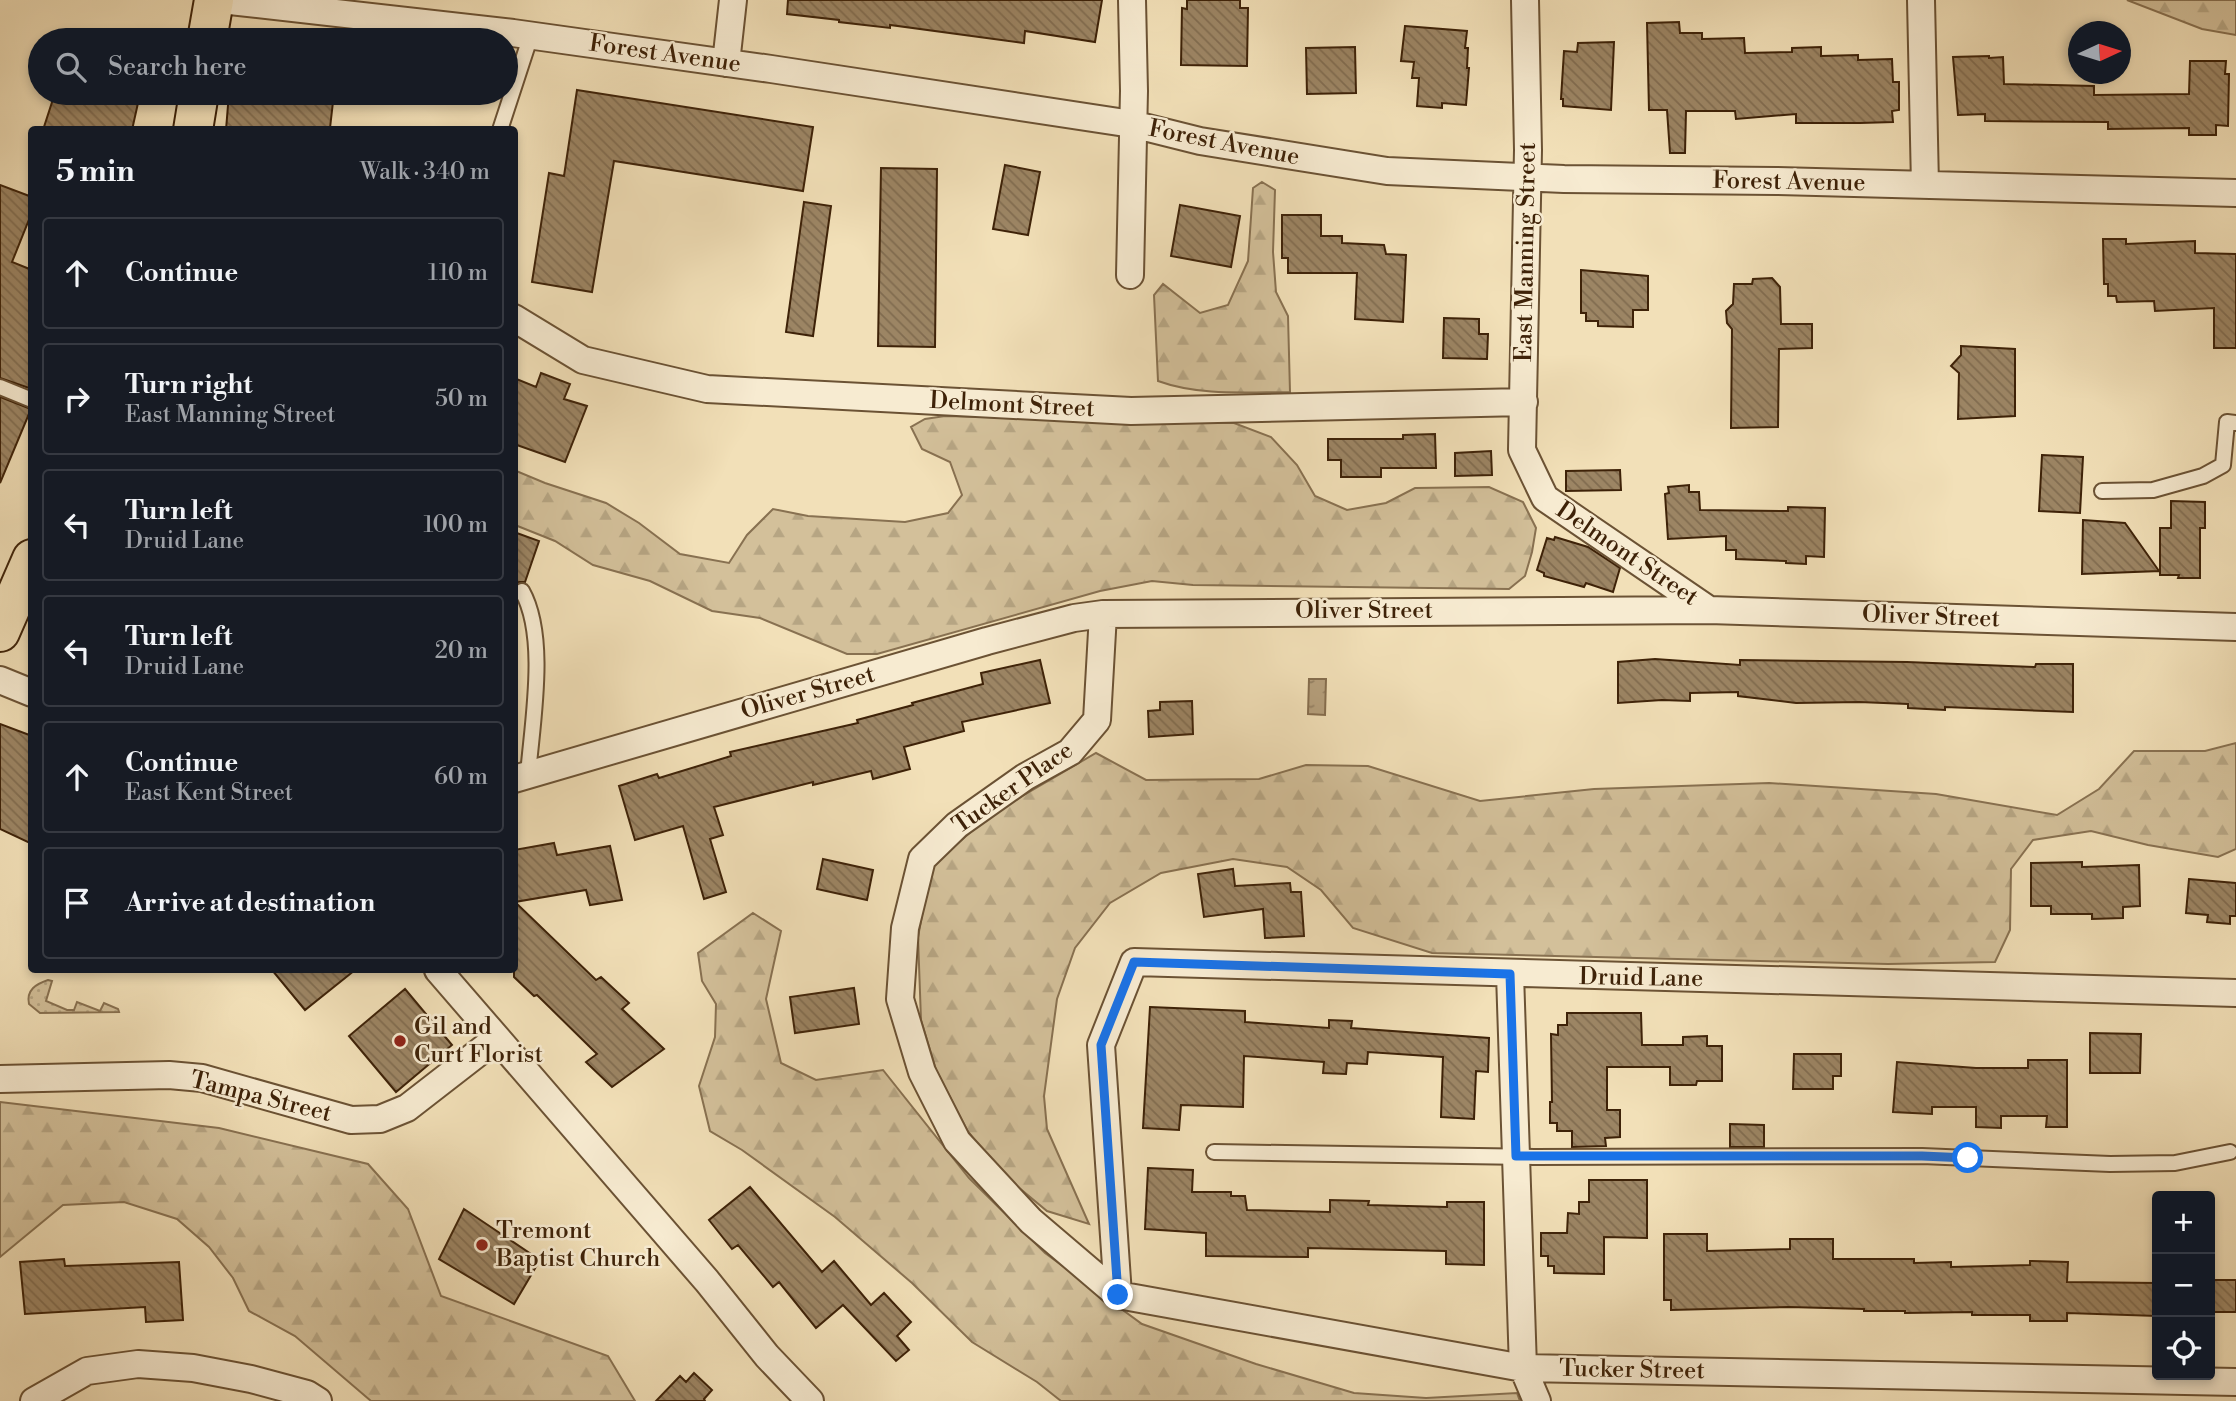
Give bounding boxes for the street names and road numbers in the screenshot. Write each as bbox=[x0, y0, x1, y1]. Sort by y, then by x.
street label: Forest Avenue bbox=[587, 28, 743, 80]
street label: Forest Avenue bbox=[1146, 114, 1302, 172]
street label: East Manning Street bbox=[1509, 141, 1543, 362]
street label: Forest Avenue bbox=[1712, 166, 1866, 198]
street label: Delmont Street bbox=[929, 386, 1096, 424]
street label: Delmont Street bbox=[1550, 495, 1704, 613]
street label: Oliver Street bbox=[1295, 596, 1433, 626]
street label: Oliver Street bbox=[1862, 600, 2001, 634]
street label: Oliver Street bbox=[738, 659, 879, 726]
street label: Tucker Place bbox=[947, 735, 1079, 841]
street label: Druid Lane bbox=[1579, 962, 1703, 994]
street label: Tampa Street bbox=[187, 1065, 335, 1129]
street label: Tucker Street bbox=[1559, 1354, 1706, 1386]

